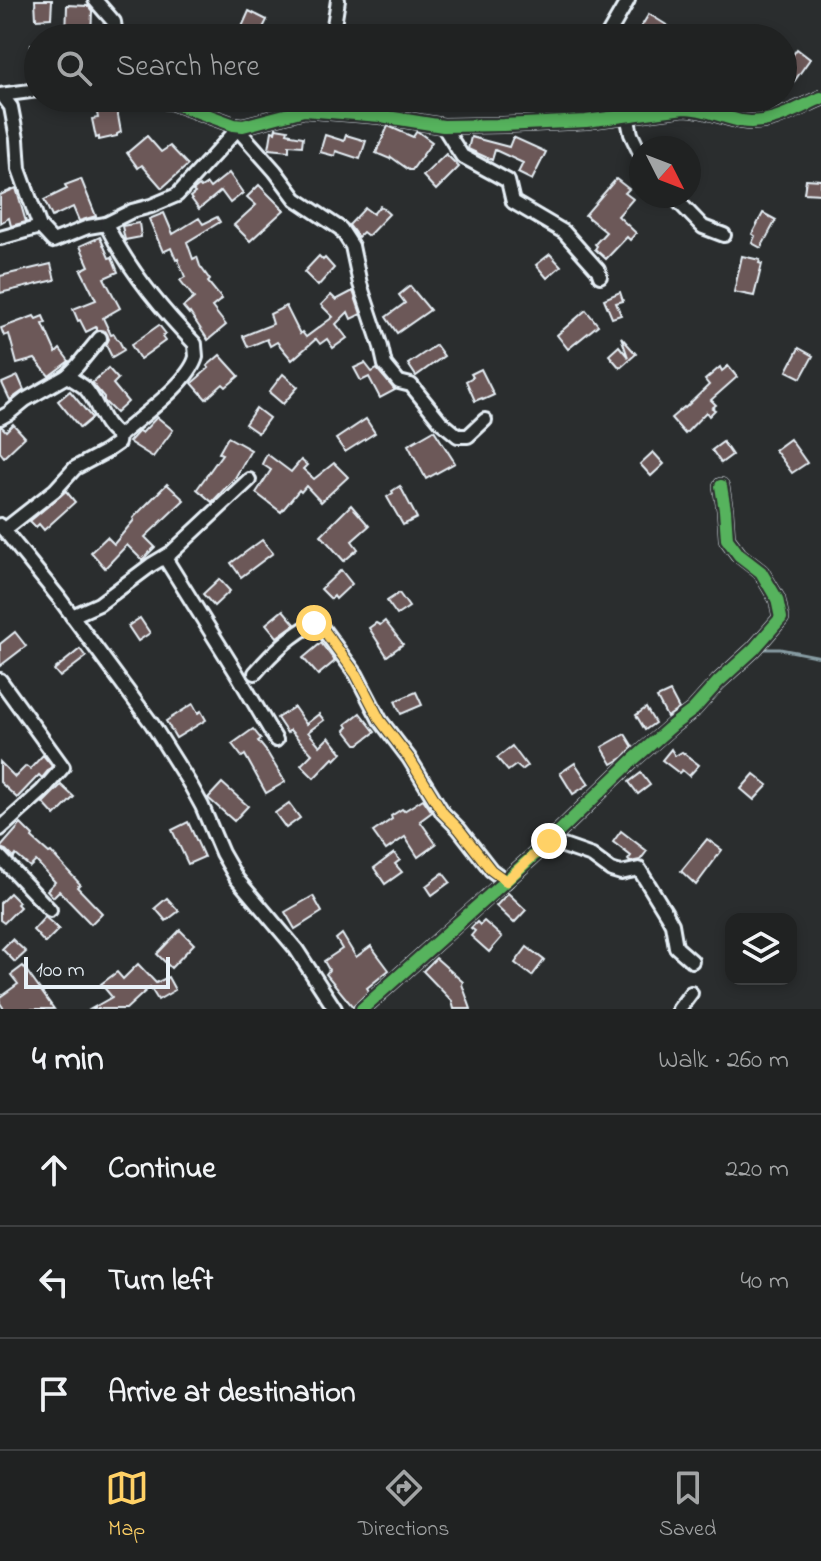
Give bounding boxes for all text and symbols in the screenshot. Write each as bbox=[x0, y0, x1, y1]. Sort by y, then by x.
search box bbox=[24, 24, 797, 112]
icon: search bbox=[52, 46, 96, 90]
text: Search here bbox=[116, 46, 260, 90]
north arrow bbox=[629, 136, 701, 208]
route start bbox=[296, 605, 332, 641]
route end bbox=[531, 823, 567, 859]
map controls bbox=[725, 913, 797, 985]
button: layers bbox=[725, 913, 797, 985]
scale bar bbox=[24, 953, 170, 989]
text: 100 m bbox=[36, 955, 85, 987]
text: 4 min bbox=[32, 1036, 104, 1086]
text: Walk · 260 m bbox=[658, 1042, 789, 1080]
icon: ahead bbox=[32, 1148, 76, 1192]
text: Continue bbox=[108, 1148, 216, 1192]
text: 220 m bbox=[725, 1151, 789, 1189]
icon: left bbox=[32, 1260, 76, 1304]
text: Turn left bbox=[108, 1260, 213, 1304]
text: 40 m bbox=[740, 1263, 789, 1301]
icon: arrive bbox=[32, 1372, 76, 1416]
text: Arrive at destination bbox=[108, 1372, 356, 1416]
tab: Map bbox=[105, 1466, 149, 1546]
tab: Directions bbox=[358, 1466, 450, 1546]
tab: Saved bbox=[659, 1466, 716, 1546]

